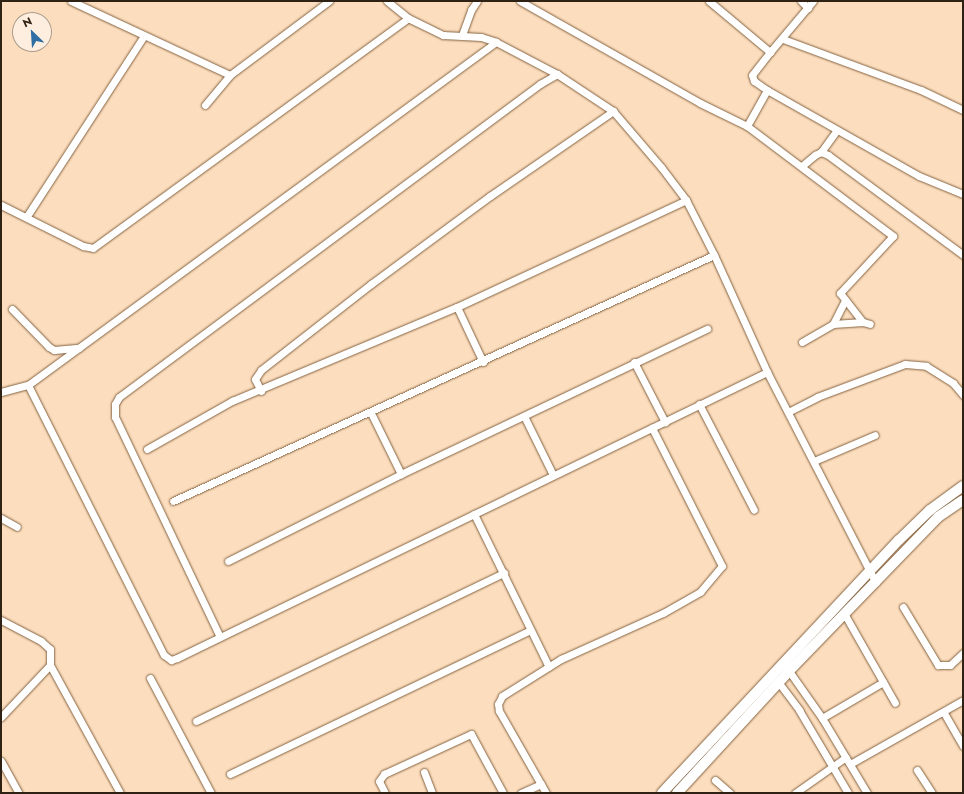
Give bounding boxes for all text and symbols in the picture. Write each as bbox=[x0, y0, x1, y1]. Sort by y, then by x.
north arrow bbox=[12, 12, 52, 52]
text: N bbox=[20, 13, 35, 31]

